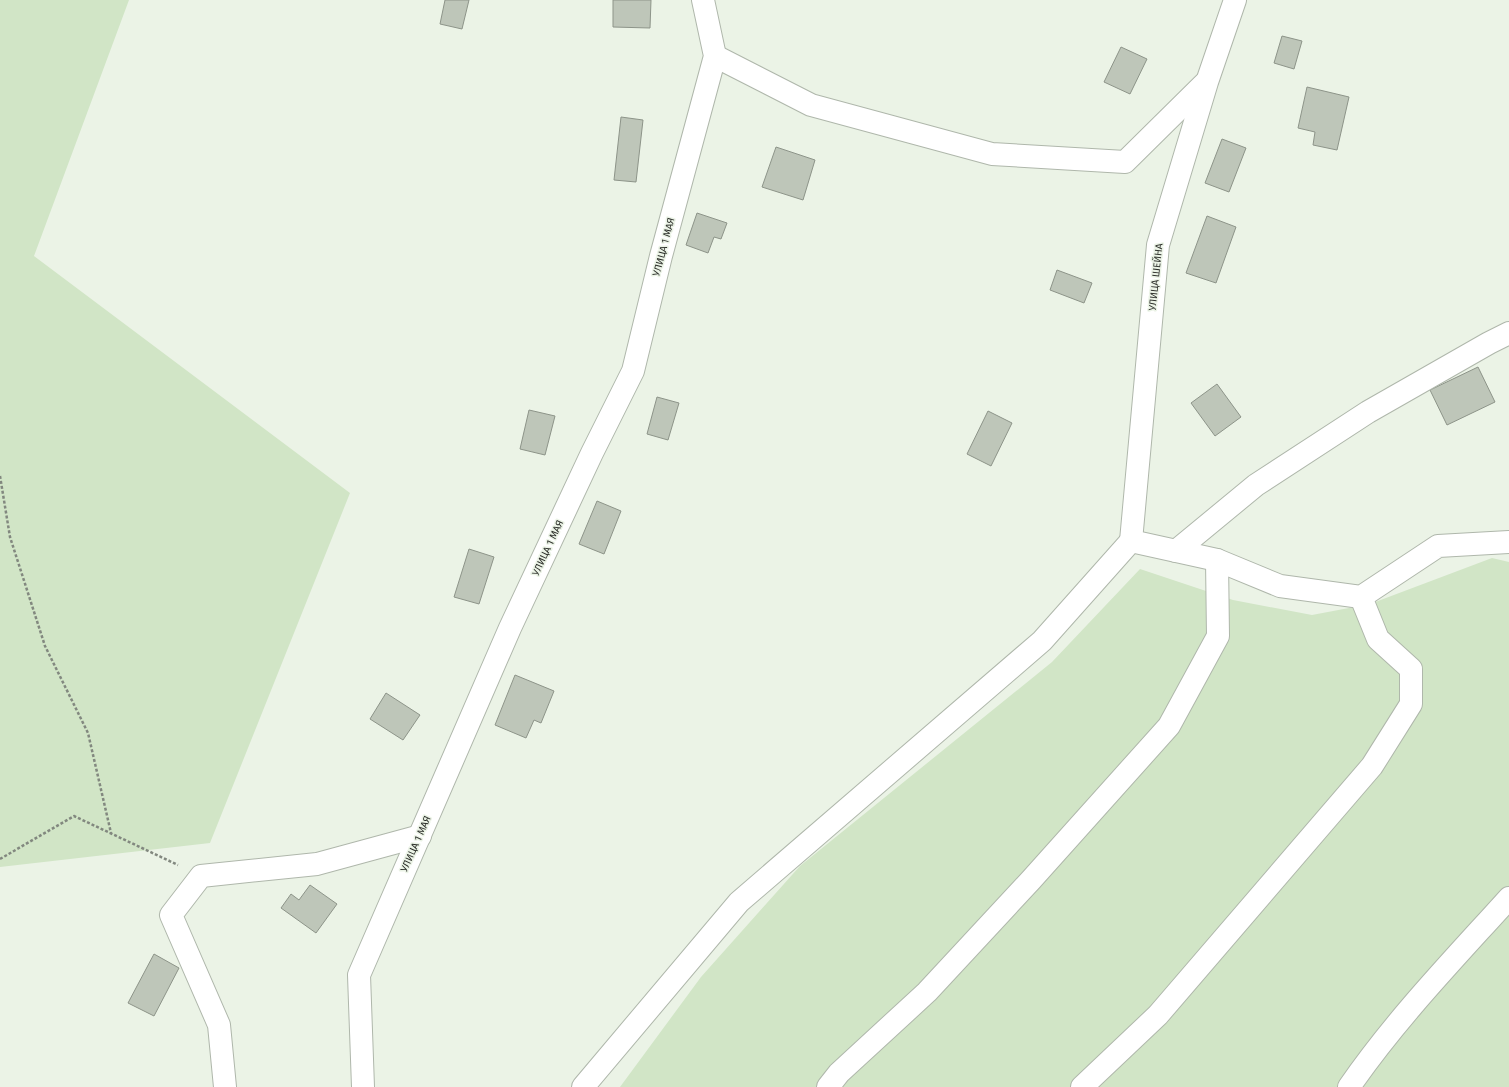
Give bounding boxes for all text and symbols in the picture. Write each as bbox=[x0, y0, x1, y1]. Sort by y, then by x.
street label: УЛИЦА 1 МАЯ bbox=[650, 216, 678, 278]
street label: УЛИЦА ШЕЙНА bbox=[1146, 242, 1166, 311]
street label: УЛИЦА 1 МАЯ bbox=[530, 518, 566, 578]
street label: УЛИЦА 1 МАЯ bbox=[398, 814, 434, 874]

